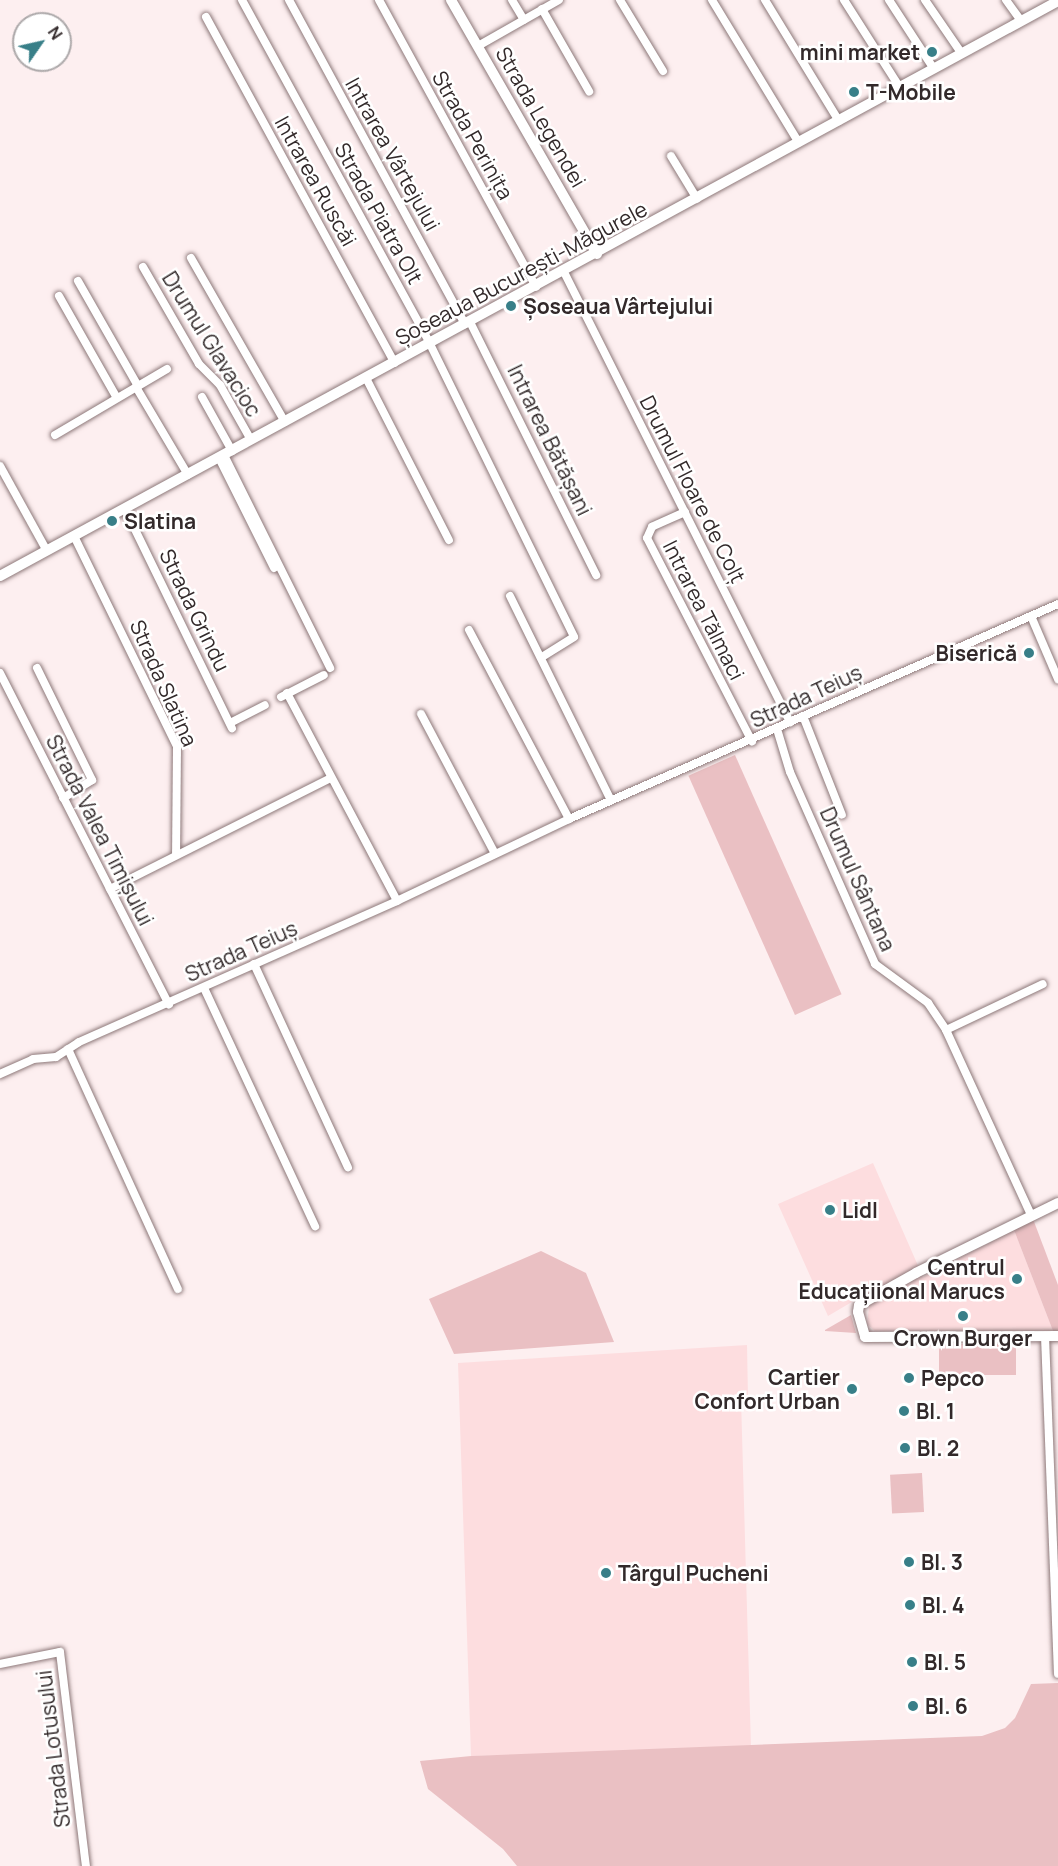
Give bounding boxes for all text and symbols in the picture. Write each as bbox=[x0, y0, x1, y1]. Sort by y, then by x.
north arrow bbox=[12, 12, 72, 72]
text: N bbox=[43, 22, 68, 44]
place label: mini market bbox=[800, 39, 920, 65]
street label: Strada Legendei bbox=[491, 42, 591, 192]
marker: mini market bbox=[925, 45, 939, 59]
street label: Strada Perinița bbox=[427, 66, 519, 204]
street label: Intrarea Vârtejului bbox=[340, 73, 446, 235]
place label: T-Mobile bbox=[866, 79, 956, 105]
marker: T-Mobile bbox=[847, 85, 861, 99]
street label: Intrarea Ruscăi bbox=[270, 112, 362, 250]
street label: Strada Piatra Olt bbox=[330, 138, 428, 288]
street label: Șoseaua București-Măgurele bbox=[391, 196, 651, 350]
street label: Drumul Glavacioc bbox=[157, 267, 267, 421]
place label: Șoseaua Vârtejului bbox=[523, 293, 713, 319]
marker: Șoseaua Vârtejului bbox=[504, 299, 518, 313]
street label: Intrarea Bătășani bbox=[503, 361, 597, 519]
street label: Drumul Floare de Colț bbox=[635, 391, 751, 587]
place label: Slatina bbox=[124, 508, 196, 534]
marker: Slatina bbox=[105, 514, 119, 528]
street label: Intrarea Tălmaci bbox=[658, 536, 750, 684]
street label: Strada Grindu bbox=[155, 545, 235, 675]
street label: Strada Slatina bbox=[125, 616, 203, 750]
place label: Biserică bbox=[936, 640, 1017, 666]
marker: Biserică bbox=[1022, 646, 1036, 660]
street label: Strada Teiuș bbox=[746, 659, 866, 733]
street label: Strada Valea Timișului bbox=[41, 730, 159, 930]
street label: Drumul Sântana bbox=[815, 803, 901, 955]
street label: Strada Teiuș bbox=[181, 915, 301, 987]
place label: Lidl bbox=[842, 1197, 878, 1223]
marker: Lidl bbox=[823, 1203, 837, 1217]
place label: Centrul Educațiional Marucs bbox=[798, 1254, 1005, 1304]
marker: Centrul Educațiional Marucs bbox=[1010, 1272, 1024, 1286]
marker: Crown Burger bbox=[956, 1309, 970, 1323]
place label: Crown Burger bbox=[894, 1325, 1032, 1351]
place label: Cartier Confort Urban bbox=[695, 1364, 840, 1414]
place label: Pepco bbox=[921, 1365, 984, 1391]
marker: Pepco bbox=[902, 1371, 916, 1385]
marker: Cartier Confort Urban bbox=[845, 1382, 859, 1396]
place label: Bl. 1 bbox=[916, 1398, 955, 1424]
marker: Bl. 1 bbox=[897, 1404, 911, 1418]
place label: Bl. 2 bbox=[917, 1435, 959, 1461]
marker: Bl. 2 bbox=[898, 1441, 912, 1455]
place label: Bl. 3 bbox=[921, 1549, 963, 1575]
marker: Bl. 3 bbox=[902, 1555, 916, 1569]
place label: Târgul Pucheni bbox=[618, 1560, 769, 1586]
marker: Târgul Pucheni bbox=[599, 1566, 613, 1580]
place label: Bl. 4 bbox=[922, 1592, 964, 1618]
marker: Bl. 4 bbox=[903, 1598, 917, 1612]
place label: Bl. 5 bbox=[924, 1649, 966, 1675]
marker: Bl. 5 bbox=[905, 1655, 919, 1669]
street label: Strada Lotusului bbox=[31, 1669, 75, 1829]
place label: Bl. 6 bbox=[925, 1693, 968, 1719]
marker: Bl. 6 bbox=[906, 1699, 920, 1713]

